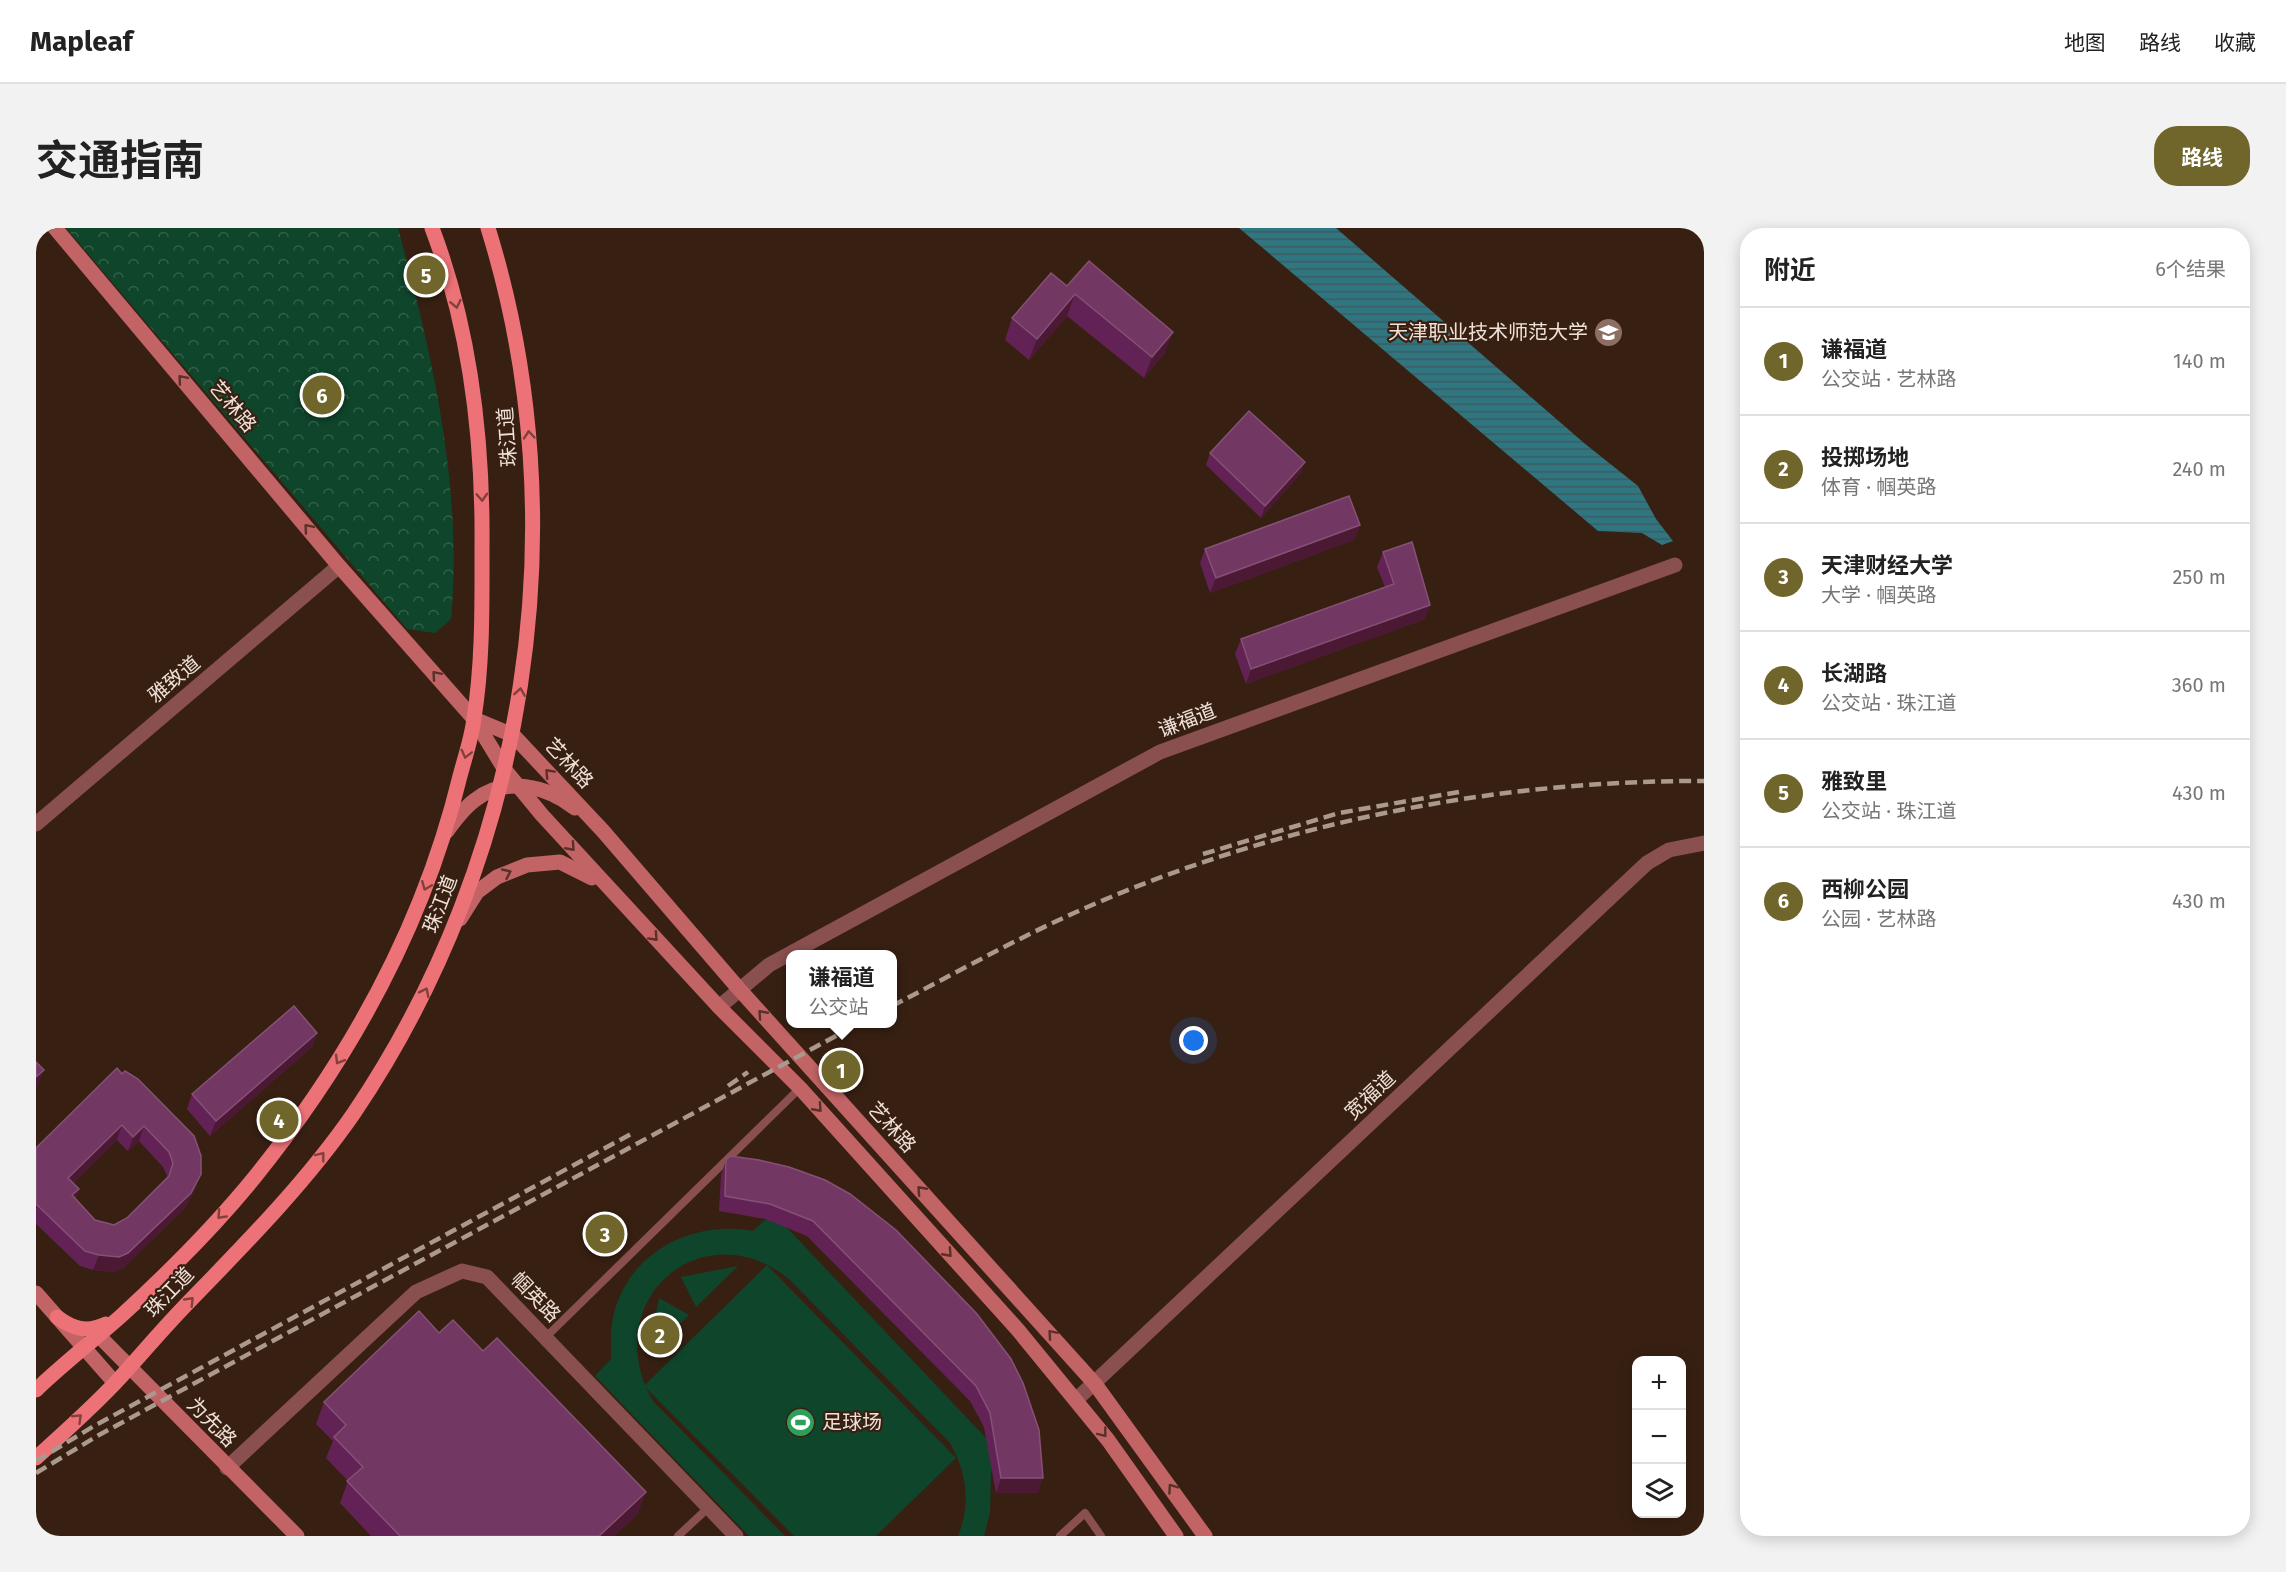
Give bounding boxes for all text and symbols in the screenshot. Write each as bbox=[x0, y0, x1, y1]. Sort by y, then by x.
text: Mapleaf bbox=[30, 25, 133, 58]
text: 地图 bbox=[2064, 30, 2106, 56]
text: 路线 bbox=[2139, 30, 2181, 56]
text: 收藏 bbox=[2214, 30, 2256, 56]
button: 路线 bbox=[2154, 126, 2250, 186]
text: 交通指南 bbox=[36, 136, 204, 186]
pin: 5 bbox=[406, 252, 446, 298]
text: 附近 bbox=[1764, 255, 1816, 286]
text: 6个结果 bbox=[2155, 257, 2226, 281]
one-way arrow bbox=[449, 299, 462, 309]
school or university icon: 天津职业技术师范大学 bbox=[1593, 316, 1625, 348]
place label: 天津职业技术师范大学 bbox=[1388, 320, 1588, 344]
text: 谦福道 bbox=[1821, 336, 1887, 363]
text: 1 bbox=[1779, 349, 1788, 373]
text: 140 m bbox=[2173, 349, 2226, 373]
text: 公交站 · 艺林路 bbox=[1821, 367, 1956, 391]
pin: 6 bbox=[302, 372, 342, 418]
one-way arrow bbox=[178, 375, 189, 386]
street label: 艺林路 bbox=[205, 375, 261, 437]
street label: 珠江道 bbox=[493, 406, 521, 468]
one-way arrow bbox=[522, 430, 535, 439]
text: 投掷场地 bbox=[1821, 444, 1909, 471]
text: 2 bbox=[1778, 457, 1789, 481]
text: 240 m bbox=[2172, 457, 2226, 481]
text: 体育 · 帼英路 bbox=[1821, 475, 1936, 499]
one-way arrow bbox=[476, 492, 489, 501]
one-way arrow bbox=[304, 524, 315, 535]
text: 天津财经大学 bbox=[1821, 552, 1953, 579]
text: 3 bbox=[1778, 565, 1789, 589]
text: 250 m bbox=[2172, 565, 2226, 589]
text: 大学 · 帼英路 bbox=[1821, 583, 1936, 607]
street label: 雅致道 bbox=[143, 651, 205, 707]
text: 长湖路 bbox=[1821, 660, 1887, 687]
one-way arrow bbox=[432, 671, 443, 682]
text: 4 bbox=[1778, 673, 1789, 697]
text: 360 m bbox=[2172, 673, 2226, 697]
one-way arrow bbox=[513, 688, 525, 697]
text: 公交站 · 珠江道 bbox=[1821, 691, 1956, 715]
street label: 谦福道 bbox=[1155, 698, 1219, 742]
street label: 艺林路 bbox=[540, 733, 598, 793]
one-way arrow bbox=[460, 748, 473, 758]
text: 雅致里 bbox=[1821, 768, 1887, 795]
one-way arrow bbox=[545, 769, 556, 779]
text: 5 bbox=[1778, 781, 1789, 805]
text: 430 m bbox=[2172, 781, 2226, 805]
text: 公交站 · 珠江道 bbox=[1821, 799, 1956, 823]
one-way arrow bbox=[564, 840, 575, 850]
one-way arrow bbox=[500, 868, 511, 880]
street label: 珠江道 bbox=[418, 872, 462, 936]
text: 西柳公园 bbox=[1821, 876, 1909, 903]
one-way arrow bbox=[421, 880, 433, 891]
text: 6 bbox=[1778, 889, 1789, 913]
text: 430 m bbox=[2172, 889, 2226, 913]
text: 公园 · 艺林路 bbox=[1821, 907, 1936, 931]
one-way arrow bbox=[647, 931, 658, 941]
popup bbox=[786, 950, 897, 1028]
text: 谦福道 bbox=[808, 964, 875, 991]
one-way arrow bbox=[418, 988, 429, 998]
text: 公交站 bbox=[808, 995, 868, 1019]
one-way arrow bbox=[758, 1010, 769, 1021]
your location bbox=[1179, 1026, 1208, 1055]
pin: 1 bbox=[822, 1048, 860, 1092]
one-way arrow bbox=[335, 1054, 347, 1064]
street label: 宽福道 bbox=[1340, 1066, 1400, 1124]
street label: 艺林路 bbox=[863, 1097, 921, 1157]
pin: 4 bbox=[260, 1098, 298, 1142]
one-way arrow bbox=[811, 1101, 822, 1112]
one-way arrow bbox=[314, 1152, 325, 1163]
one-way arrow bbox=[917, 1186, 928, 1196]
one-way arrow bbox=[217, 1207, 228, 1218]
pin: 3 bbox=[586, 1212, 624, 1256]
one-way arrow bbox=[941, 1246, 952, 1257]
street label: 珠江道 bbox=[140, 1262, 198, 1322]
street label: 帼英路 bbox=[507, 1267, 565, 1327]
one-way arrow bbox=[183, 1297, 194, 1307]
pin: 2 bbox=[640, 1312, 680, 1358]
one-way arrow bbox=[1048, 1330, 1059, 1341]
map controls bbox=[1632, 1356, 1686, 1518]
button: + bbox=[1632, 1356, 1686, 1410]
street label: 为先路 bbox=[182, 1392, 242, 1452]
sports icon: 足球场 bbox=[785, 1406, 817, 1438]
place label: 足球场 bbox=[822, 1410, 882, 1434]
button: − bbox=[1632, 1410, 1686, 1464]
one-way arrow bbox=[72, 1414, 82, 1425]
one-way arrow bbox=[1095, 1426, 1106, 1437]
button: layers bbox=[1632, 1464, 1686, 1518]
one-way arrow bbox=[1168, 1484, 1179, 1495]

